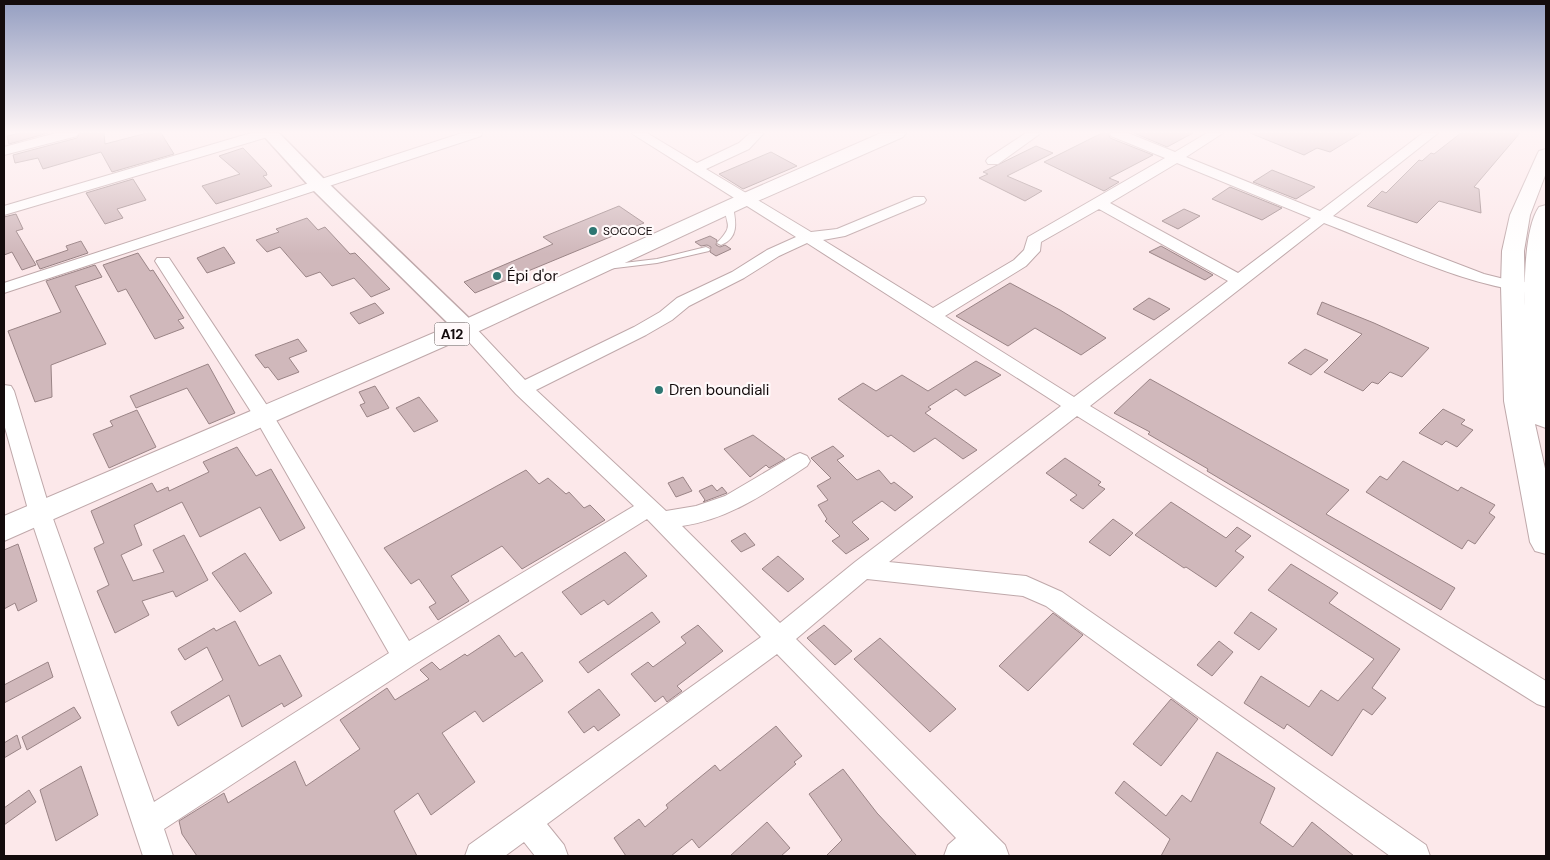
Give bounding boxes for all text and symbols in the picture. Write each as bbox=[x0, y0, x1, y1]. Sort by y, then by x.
place label: SOCOCE bbox=[603, 223, 653, 239]
marker: SOCOCE bbox=[587, 225, 599, 237]
place label: Épi d'or bbox=[507, 266, 558, 286]
marker: Épi d'or bbox=[491, 270, 503, 282]
road number: A12 bbox=[434, 322, 470, 346]
place label: Dren boundiali bbox=[669, 380, 769, 400]
marker: Dren boundiali bbox=[653, 384, 665, 396]

